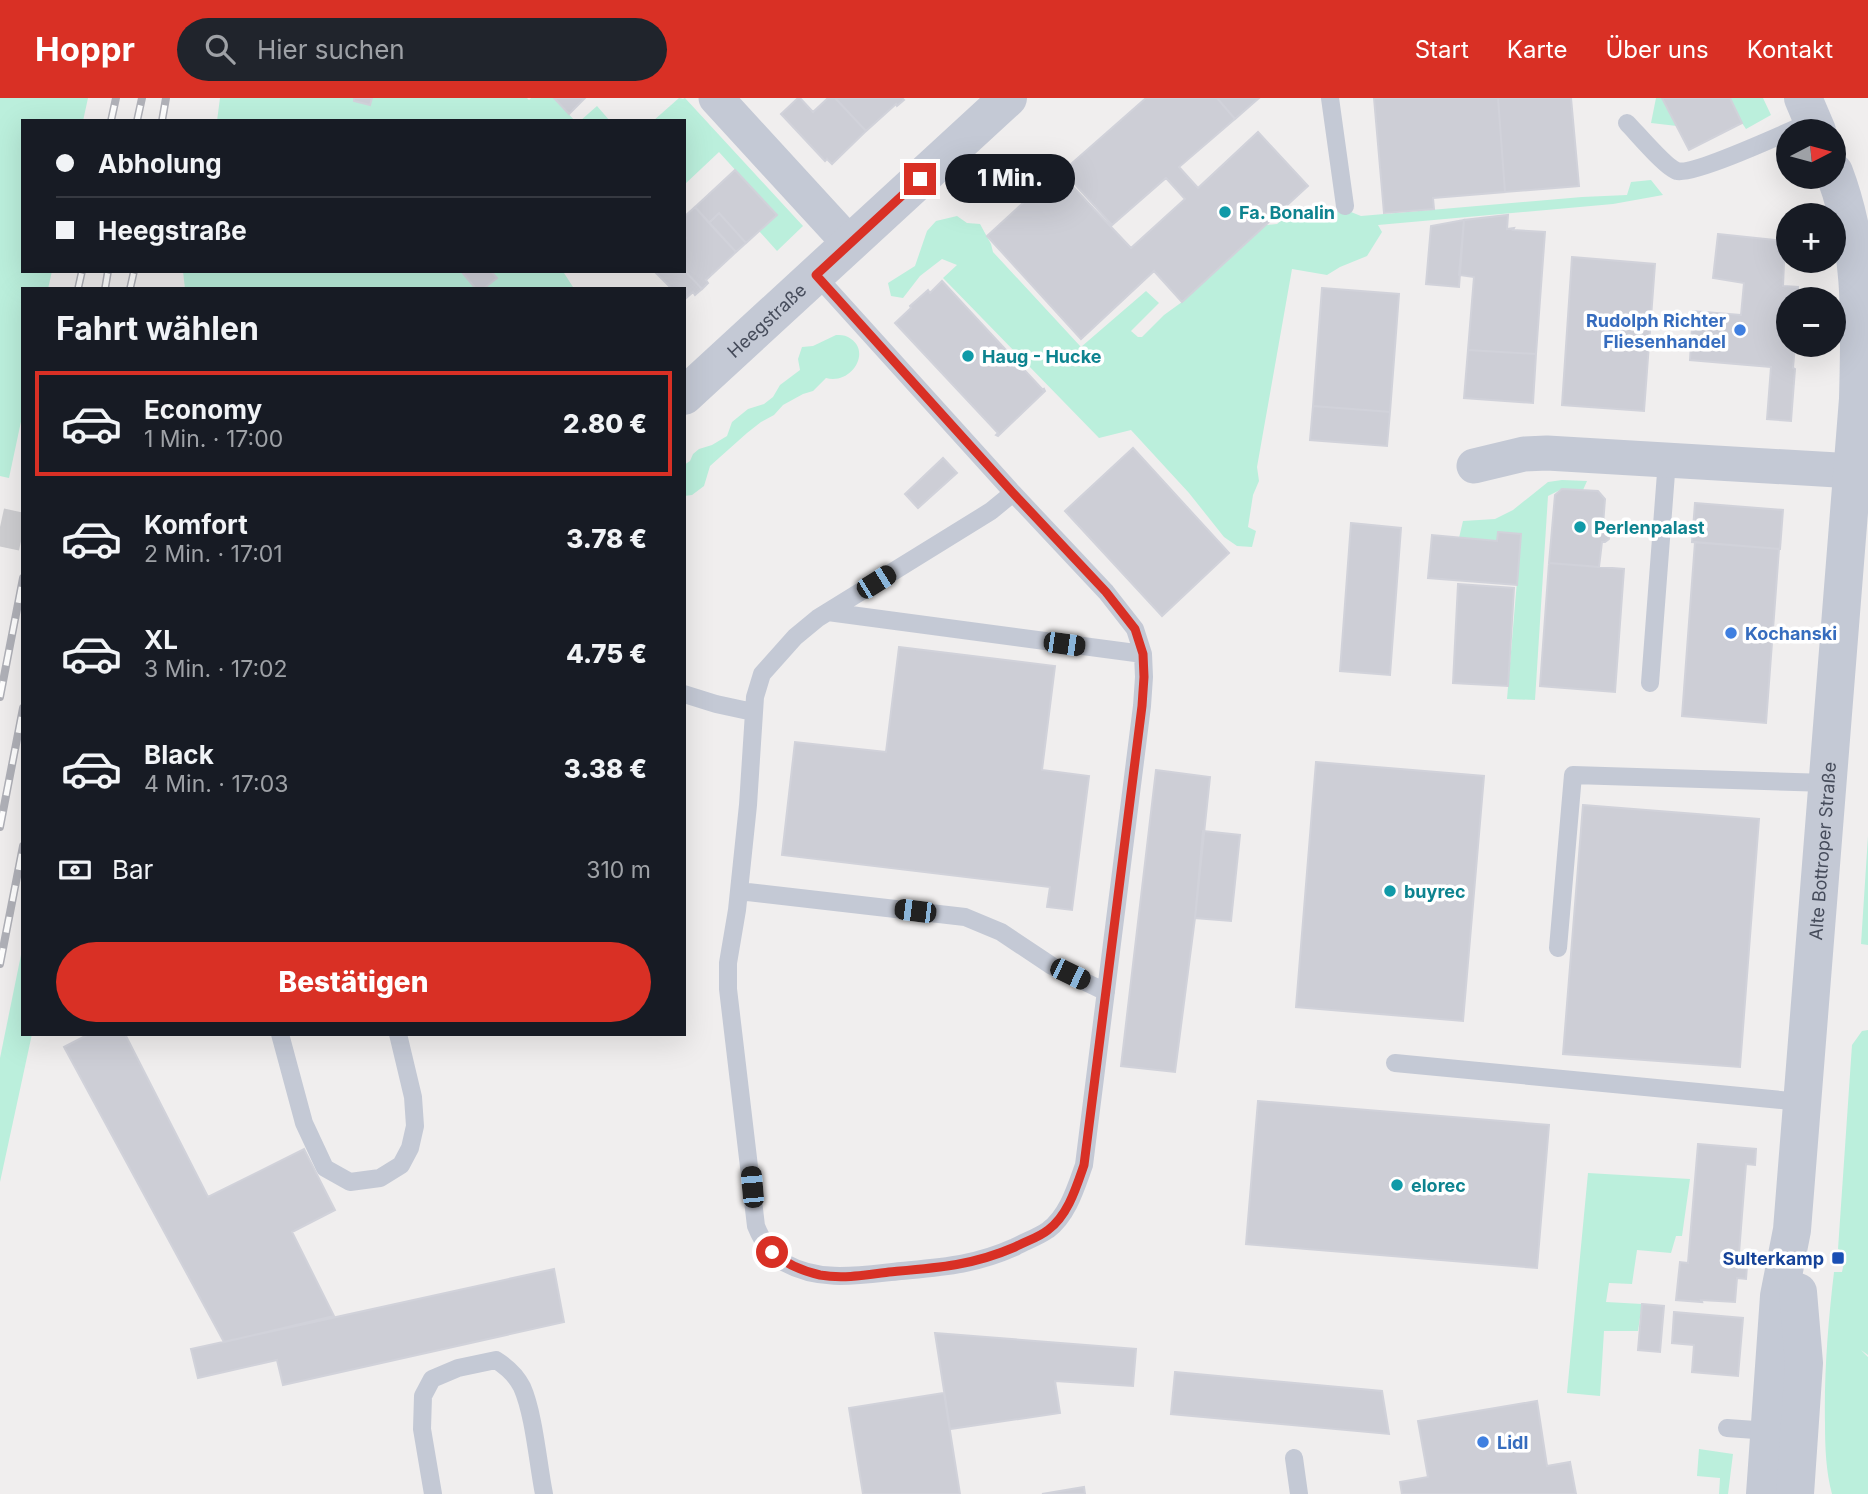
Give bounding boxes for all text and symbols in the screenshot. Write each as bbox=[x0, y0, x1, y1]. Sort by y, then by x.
search box bbox=[177, 18, 667, 81]
text: Hoppr bbox=[35, 29, 135, 69]
icon: search bbox=[201, 30, 239, 68]
text: Hier suchen bbox=[257, 34, 405, 65]
text: Start bbox=[1415, 35, 1469, 64]
text: Karte bbox=[1507, 35, 1567, 64]
text: Über uns bbox=[1605, 35, 1709, 64]
text: Kontakt bbox=[1747, 35, 1833, 64]
north arrow bbox=[1776, 119, 1846, 189]
map controls bbox=[1776, 119, 1846, 357]
text: Abholung bbox=[98, 148, 222, 179]
callout: 1 Min. bbox=[944, 154, 1074, 204]
route end bbox=[904, 163, 936, 195]
text: 1 Min. bbox=[977, 164, 1043, 192]
place label: Fa. Bonalin bbox=[1239, 202, 1335, 223]
button: + bbox=[1776, 203, 1846, 273]
marker: Fa. Bonalin bbox=[1217, 204, 1233, 220]
text: Heegstraße bbox=[98, 215, 247, 246]
street label: Heegstraße bbox=[723, 279, 810, 362]
button: − bbox=[1776, 287, 1846, 357]
text: Fahrt wählen bbox=[56, 309, 259, 348]
place label: Rudolph Richter Fliesenhandel bbox=[1586, 310, 1726, 352]
marker: Rudolph Richter Fliesenhandel bbox=[1732, 322, 1748, 338]
place label: Haug - Hucke bbox=[982, 346, 1102, 367]
marker: Haug - Hucke bbox=[960, 348, 976, 364]
icon: car bbox=[60, 392, 123, 455]
text: Economy bbox=[144, 394, 262, 425]
text: 2.80 € bbox=[563, 408, 647, 439]
text: 1 Min. · 17:00 bbox=[144, 425, 283, 453]
icon: car bbox=[60, 507, 123, 570]
text: Komfort bbox=[144, 509, 248, 540]
place label: Perlenpalast bbox=[1594, 517, 1705, 538]
marker: Perlenpalast bbox=[1572, 519, 1588, 535]
text: 3.78 € bbox=[566, 523, 647, 554]
text: 2 Min. · 17:01 bbox=[144, 540, 283, 568]
car bbox=[853, 562, 900, 602]
icon: car bbox=[60, 622, 123, 685]
place label: Kochanski bbox=[1745, 623, 1837, 644]
text: XL bbox=[144, 624, 178, 655]
marker: Kochanski bbox=[1723, 625, 1739, 641]
car bbox=[1042, 631, 1087, 657]
text: 4.75 € bbox=[566, 638, 647, 669]
text: 3 Min. · 17:02 bbox=[144, 655, 288, 683]
icon: car bbox=[60, 737, 123, 800]
text: Black bbox=[144, 739, 214, 770]
text: 3.38 € bbox=[564, 753, 647, 784]
street label: Alte Bottroper Straße bbox=[1805, 761, 1840, 941]
text: 4 Min. · 17:03 bbox=[144, 770, 288, 798]
icon: cash bbox=[56, 851, 94, 889]
text: Bar bbox=[112, 854, 153, 885]
text: 310 m bbox=[586, 856, 651, 884]
place label: buyrec bbox=[1404, 881, 1466, 902]
marker: buyrec bbox=[1382, 883, 1398, 899]
car bbox=[893, 898, 938, 924]
button: Bestätigen bbox=[56, 942, 651, 1022]
car bbox=[1047, 955, 1094, 993]
car bbox=[740, 1165, 765, 1209]
place label: elorec bbox=[1411, 1175, 1466, 1196]
marker: elorec bbox=[1389, 1177, 1405, 1193]
route start bbox=[756, 1236, 788, 1268]
place label: Sulterkamp bbox=[1722, 1248, 1824, 1269]
marker: Sulterkamp bbox=[1830, 1250, 1846, 1266]
place label: Lidl bbox=[1497, 1432, 1528, 1453]
marker: Lidl bbox=[1475, 1434, 1491, 1450]

